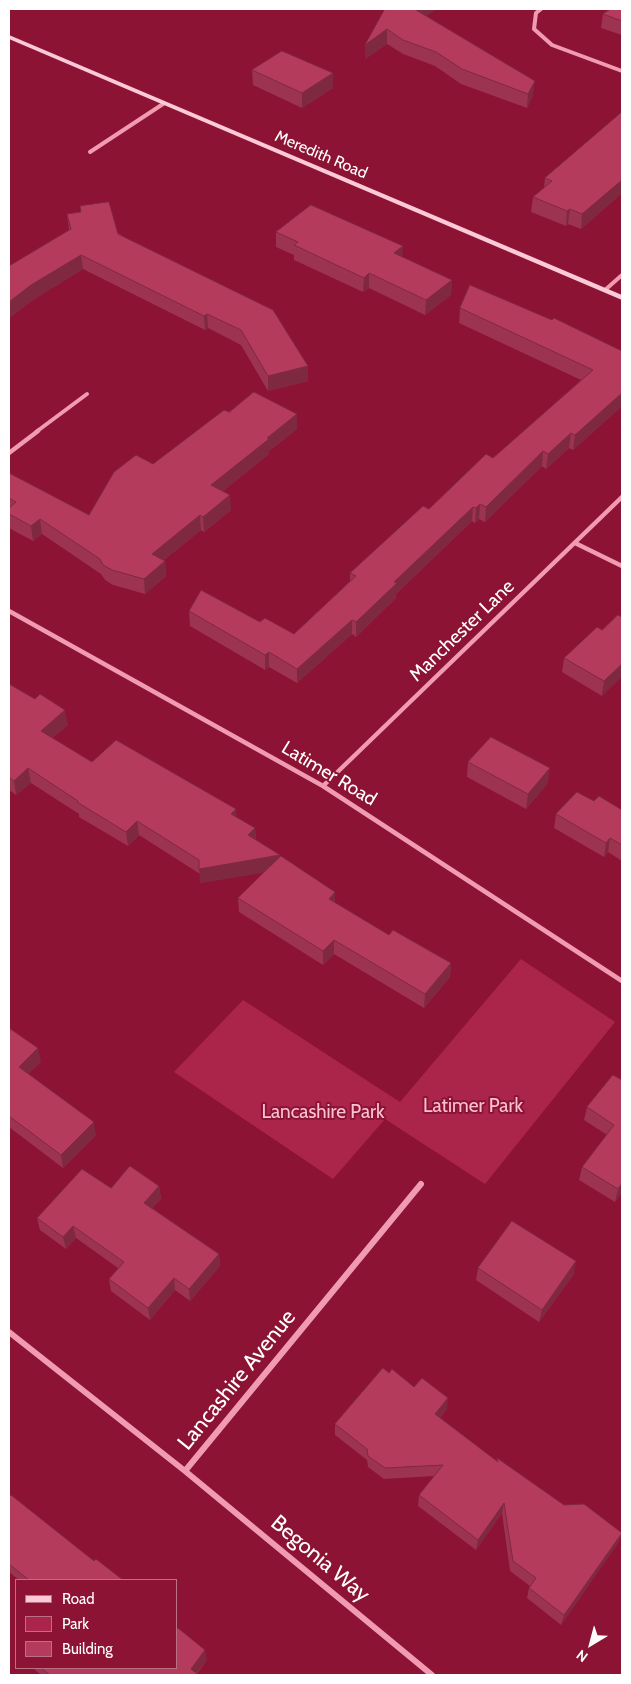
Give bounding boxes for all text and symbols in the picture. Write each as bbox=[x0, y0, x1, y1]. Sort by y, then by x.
street label: Meredith Road bbox=[272, 127, 370, 183]
street label: Manchester Lane bbox=[405, 575, 519, 687]
street label: Latimer Road bbox=[277, 737, 381, 811]
park label: Latimer Park bbox=[423, 1095, 523, 1117]
park label: Lancashire Park bbox=[261, 1101, 385, 1123]
street label: Lancashire Avenue bbox=[172, 1305, 302, 1455]
street label: Begonia Way bbox=[265, 1510, 375, 1608]
legend bbox=[15, 1579, 178, 1669]
text: Road bbox=[62, 1590, 95, 1608]
text: Park bbox=[62, 1615, 89, 1633]
north arrow bbox=[566, 1619, 616, 1669]
text: Building bbox=[62, 1640, 113, 1658]
text: N bbox=[573, 1646, 591, 1666]

